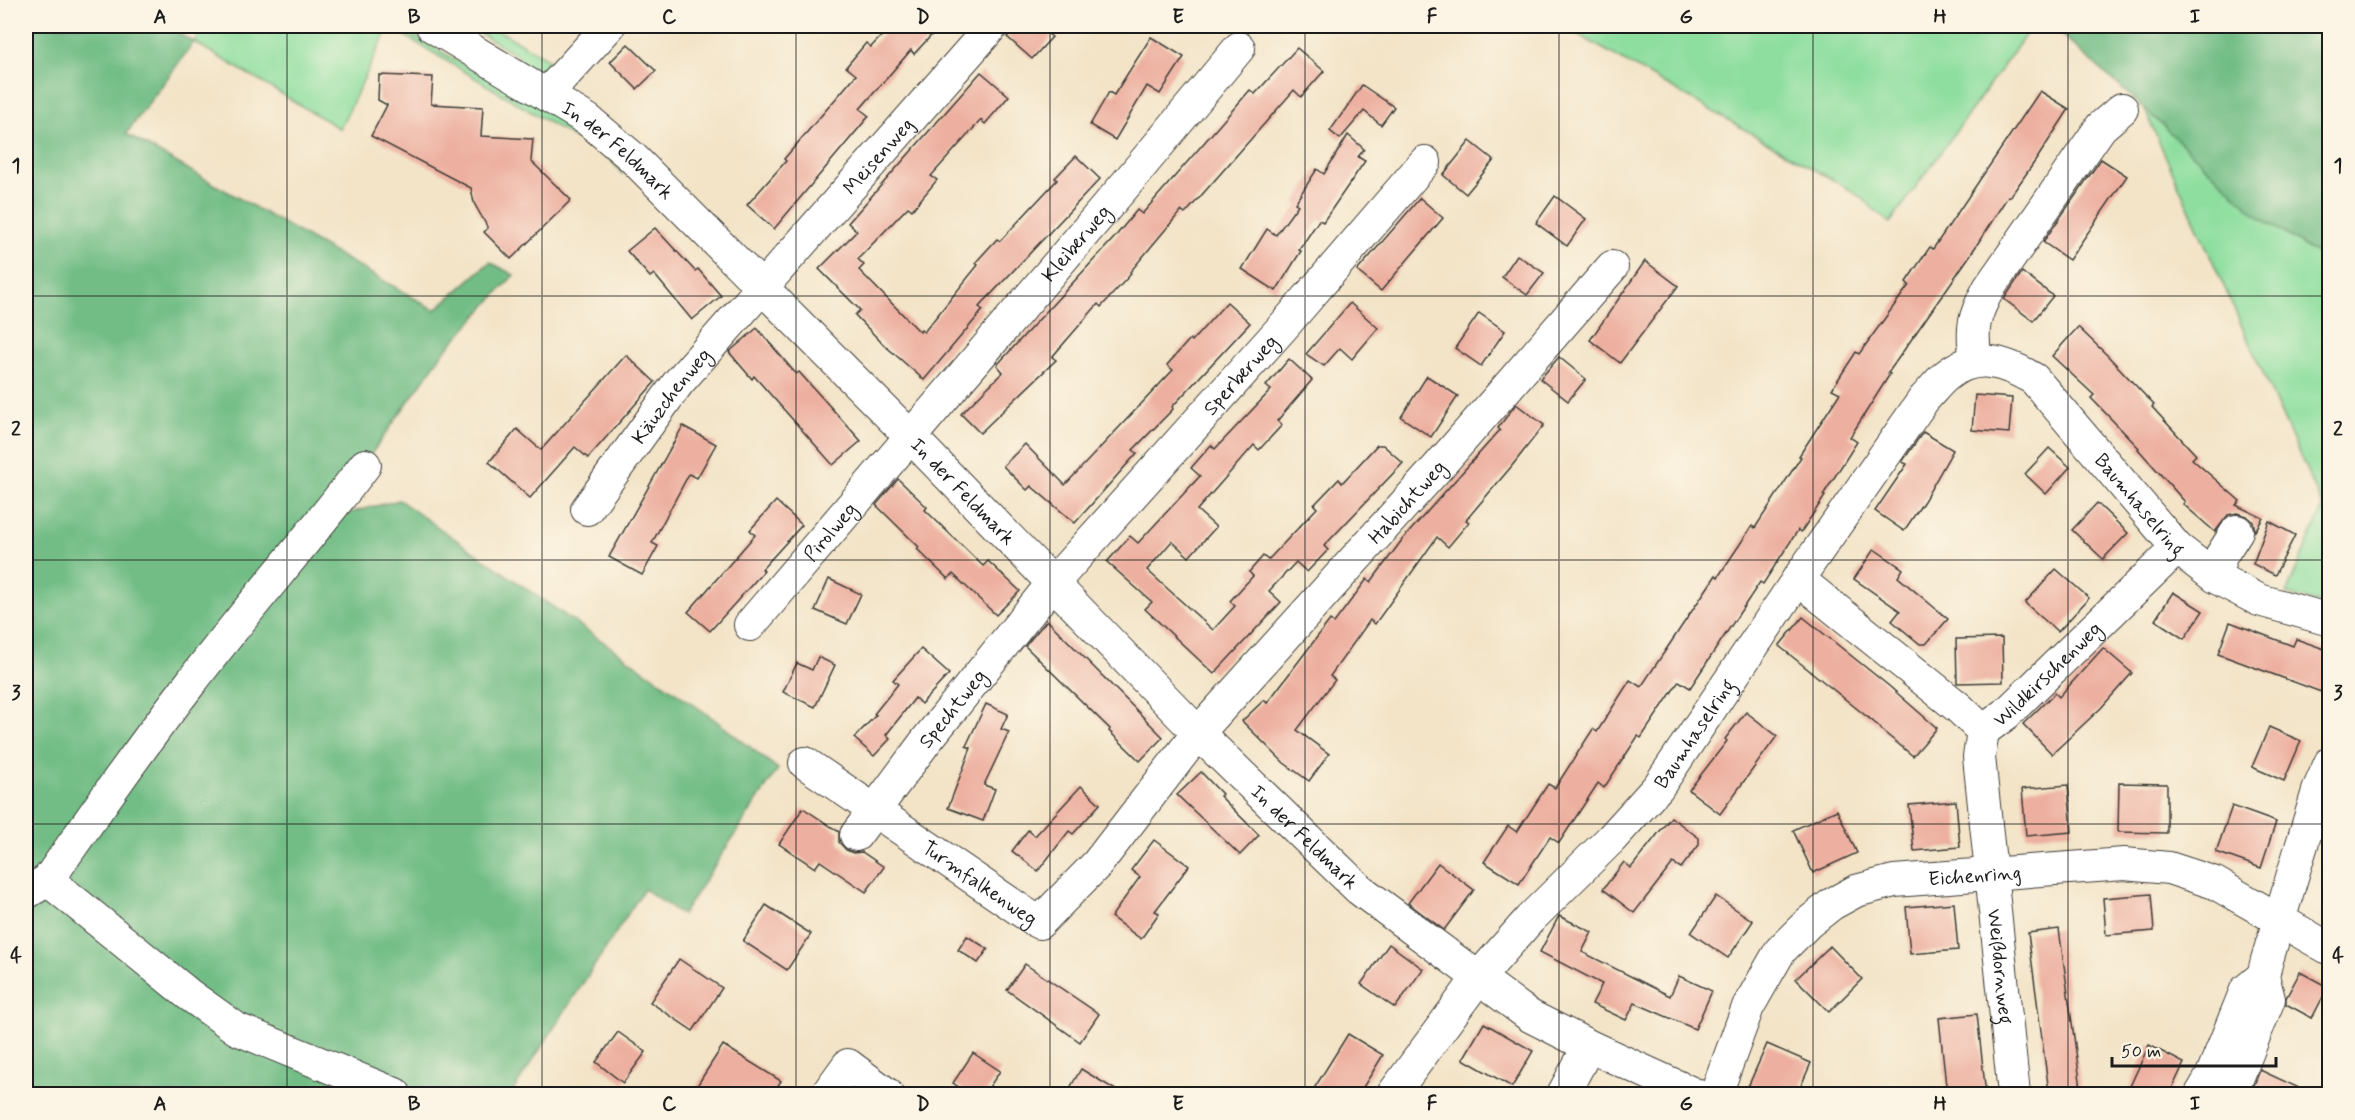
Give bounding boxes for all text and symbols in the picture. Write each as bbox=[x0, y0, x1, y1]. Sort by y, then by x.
text: A bbox=[153, 4, 167, 31]
text: B bbox=[408, 4, 421, 31]
text: C bbox=[662, 4, 677, 31]
text: D bbox=[916, 4, 930, 31]
text: E bbox=[1172, 4, 1184, 31]
text: F bbox=[1427, 4, 1438, 31]
text: G bbox=[1679, 4, 1693, 31]
text: H bbox=[1933, 4, 1947, 31]
text: I bbox=[2190, 4, 2200, 31]
street label: In der Feldmark bbox=[556, 95, 679, 206]
street label: Meisenweg bbox=[838, 112, 920, 201]
text: 1 bbox=[12, 153, 20, 180]
text: 1 bbox=[2334, 153, 2342, 180]
street label: Kleiberweg bbox=[1036, 200, 1118, 288]
street label: Sperberweg bbox=[1198, 329, 1285, 422]
street label: Käuzchenweg bbox=[626, 343, 719, 450]
text: 2 bbox=[11, 416, 21, 443]
text: 2 bbox=[2333, 416, 2343, 443]
street label: In der Feldmark bbox=[904, 432, 1021, 552]
street label: Baumhaselring bbox=[2088, 448, 2189, 565]
street label: Habichtweg bbox=[1363, 455, 1454, 551]
street label: Pirolweg bbox=[798, 497, 865, 568]
street label: Wildkirschenweg bbox=[1988, 616, 2109, 734]
street label: Spechtweg bbox=[913, 664, 994, 755]
street label: Baumhaselring bbox=[1649, 674, 1744, 795]
text: 3 bbox=[11, 680, 21, 707]
text: 3 bbox=[2333, 680, 2343, 707]
street label: In der Feldmark bbox=[1244, 779, 1364, 896]
street label: Turmfalkenweg bbox=[916, 835, 1042, 934]
street label: Eichenring bbox=[1927, 860, 2022, 893]
street label: Weißdornweg bbox=[1980, 907, 2019, 1026]
text: 4 bbox=[10, 943, 22, 970]
text: 4 bbox=[2332, 943, 2344, 970]
scale bar bbox=[2112, 1030, 2276, 1068]
text: 50 m bbox=[2121, 1040, 2161, 1064]
text: A bbox=[153, 1091, 167, 1118]
text: B bbox=[408, 1091, 421, 1118]
text: C bbox=[662, 1091, 677, 1118]
text: D bbox=[916, 1091, 930, 1118]
text: E bbox=[1172, 1091, 1184, 1118]
text: F bbox=[1427, 1091, 1438, 1118]
text: G bbox=[1679, 1091, 1693, 1118]
text: H bbox=[1933, 1091, 1947, 1118]
text: I bbox=[2190, 1091, 2200, 1118]

